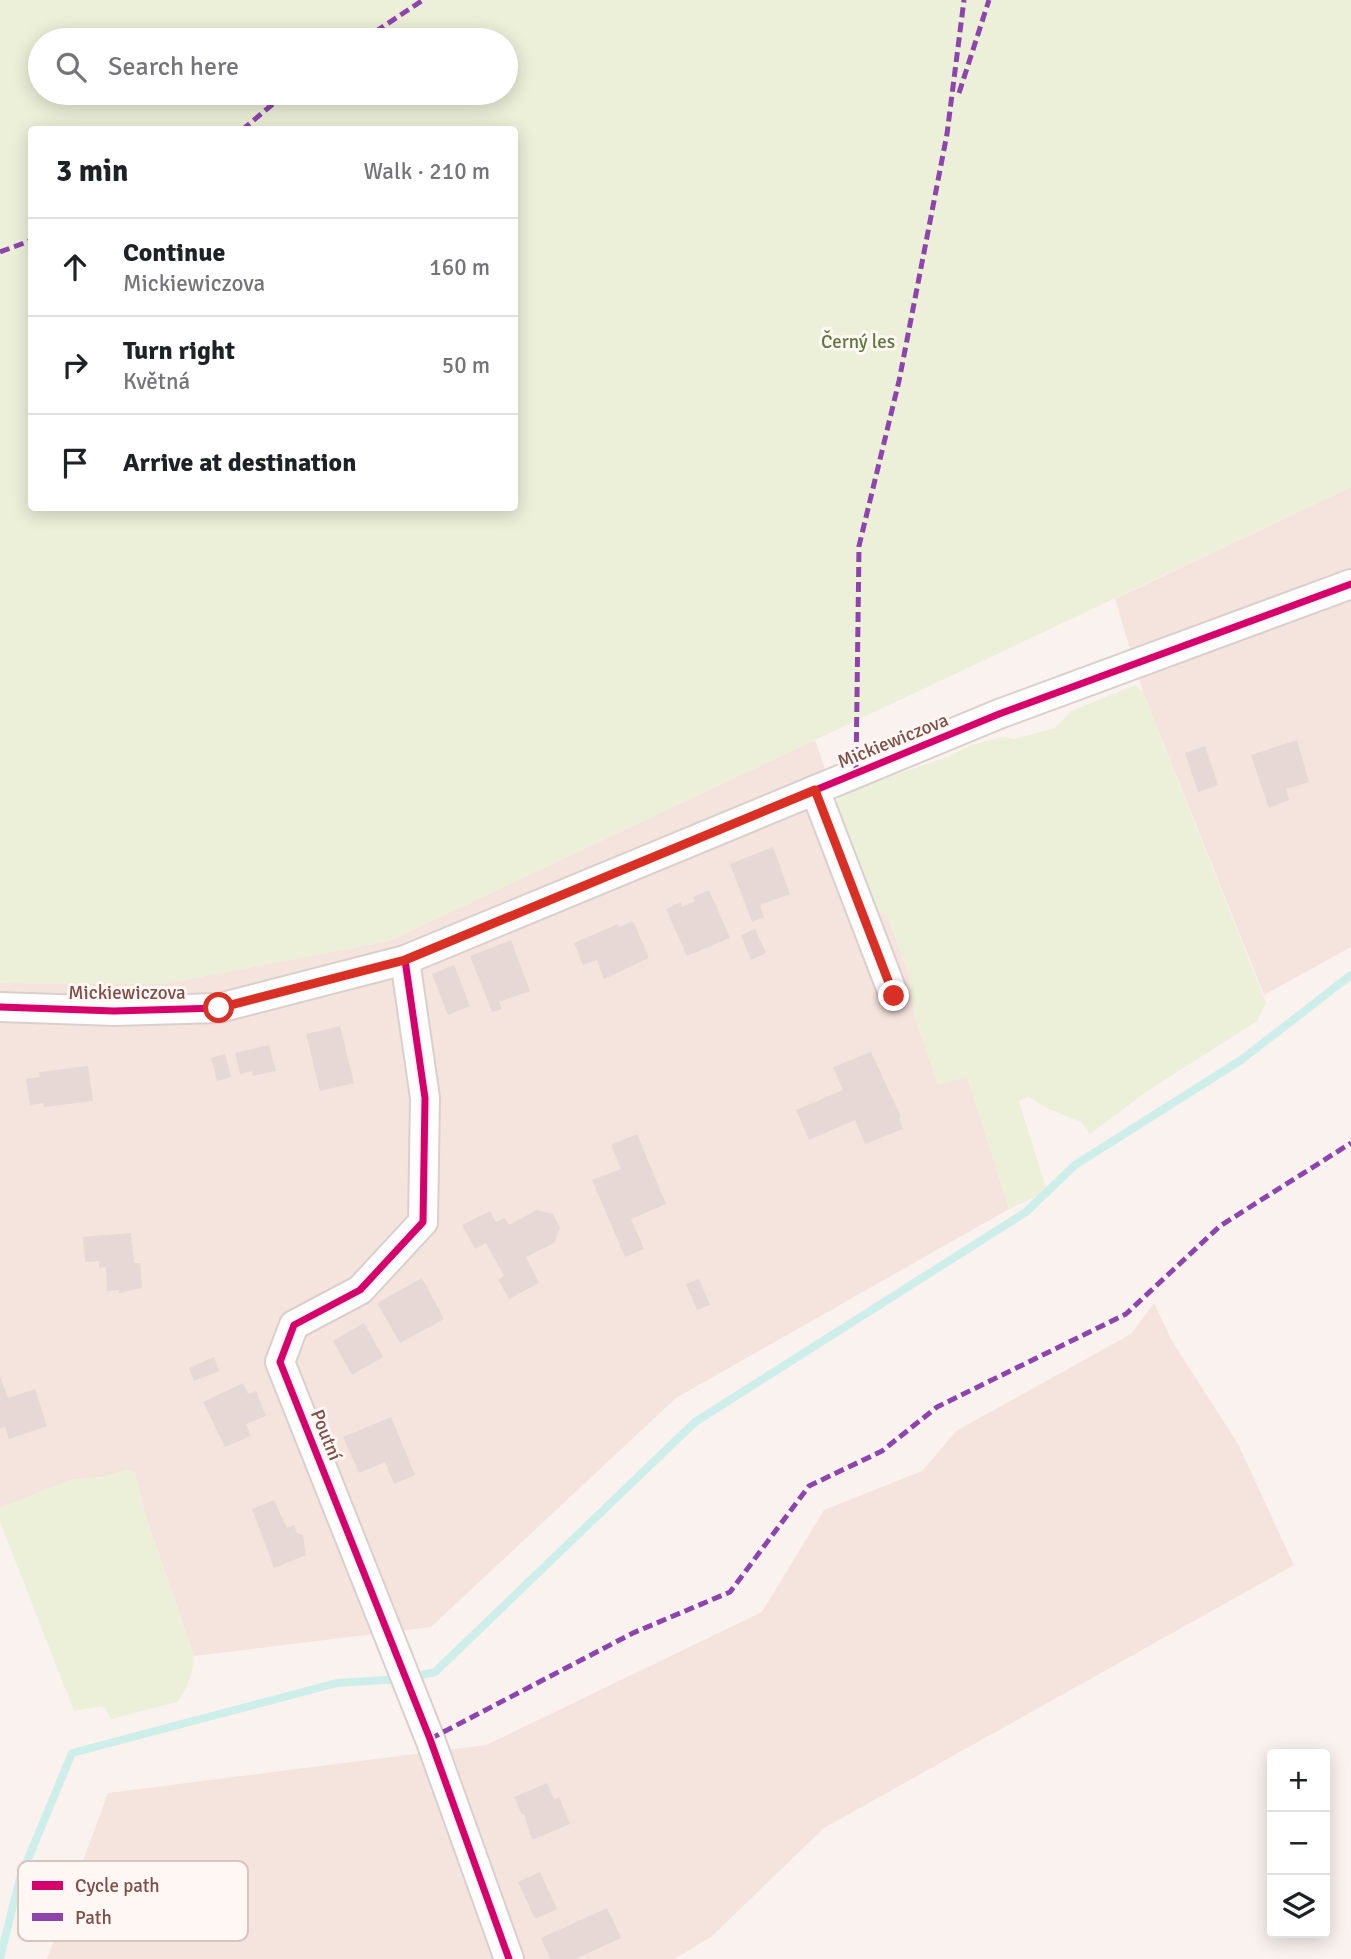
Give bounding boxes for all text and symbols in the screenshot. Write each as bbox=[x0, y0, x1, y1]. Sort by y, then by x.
search box bbox=[28, 28, 518, 105]
icon: search bbox=[52, 48, 90, 86]
text: Search here bbox=[108, 51, 239, 83]
text: 3 min bbox=[56, 153, 128, 190]
text: Walk · 210 m bbox=[364, 157, 490, 186]
text: Continue bbox=[123, 237, 225, 269]
icon: ahead bbox=[56, 248, 94, 286]
text: 160 m bbox=[429, 253, 490, 282]
text: Mickiewiczova bbox=[123, 269, 265, 298]
park label: Černý les bbox=[821, 329, 895, 354]
text: Turn right bbox=[123, 335, 235, 367]
icon: right bbox=[56, 346, 94, 384]
text: 50 m bbox=[442, 351, 490, 380]
text: Květná bbox=[123, 367, 190, 396]
icon: arrive bbox=[56, 444, 94, 482]
text: Arrive at destination bbox=[123, 447, 356, 479]
street label: Mickiewiczova bbox=[834, 708, 952, 774]
route end bbox=[878, 980, 909, 1011]
street label: Mickiewiczova bbox=[68, 981, 186, 1005]
route start bbox=[203, 992, 234, 1023]
street label: Poutní bbox=[305, 1406, 347, 1465]
map controls bbox=[1267, 1749, 1330, 1938]
button: + bbox=[1267, 1749, 1330, 1812]
button: − bbox=[1267, 1812, 1330, 1875]
legend bbox=[18, 1861, 248, 1941]
text: Cycle path bbox=[75, 1874, 160, 1898]
button: layers bbox=[1267, 1875, 1330, 1938]
text: Path bbox=[75, 1906, 112, 1930]

